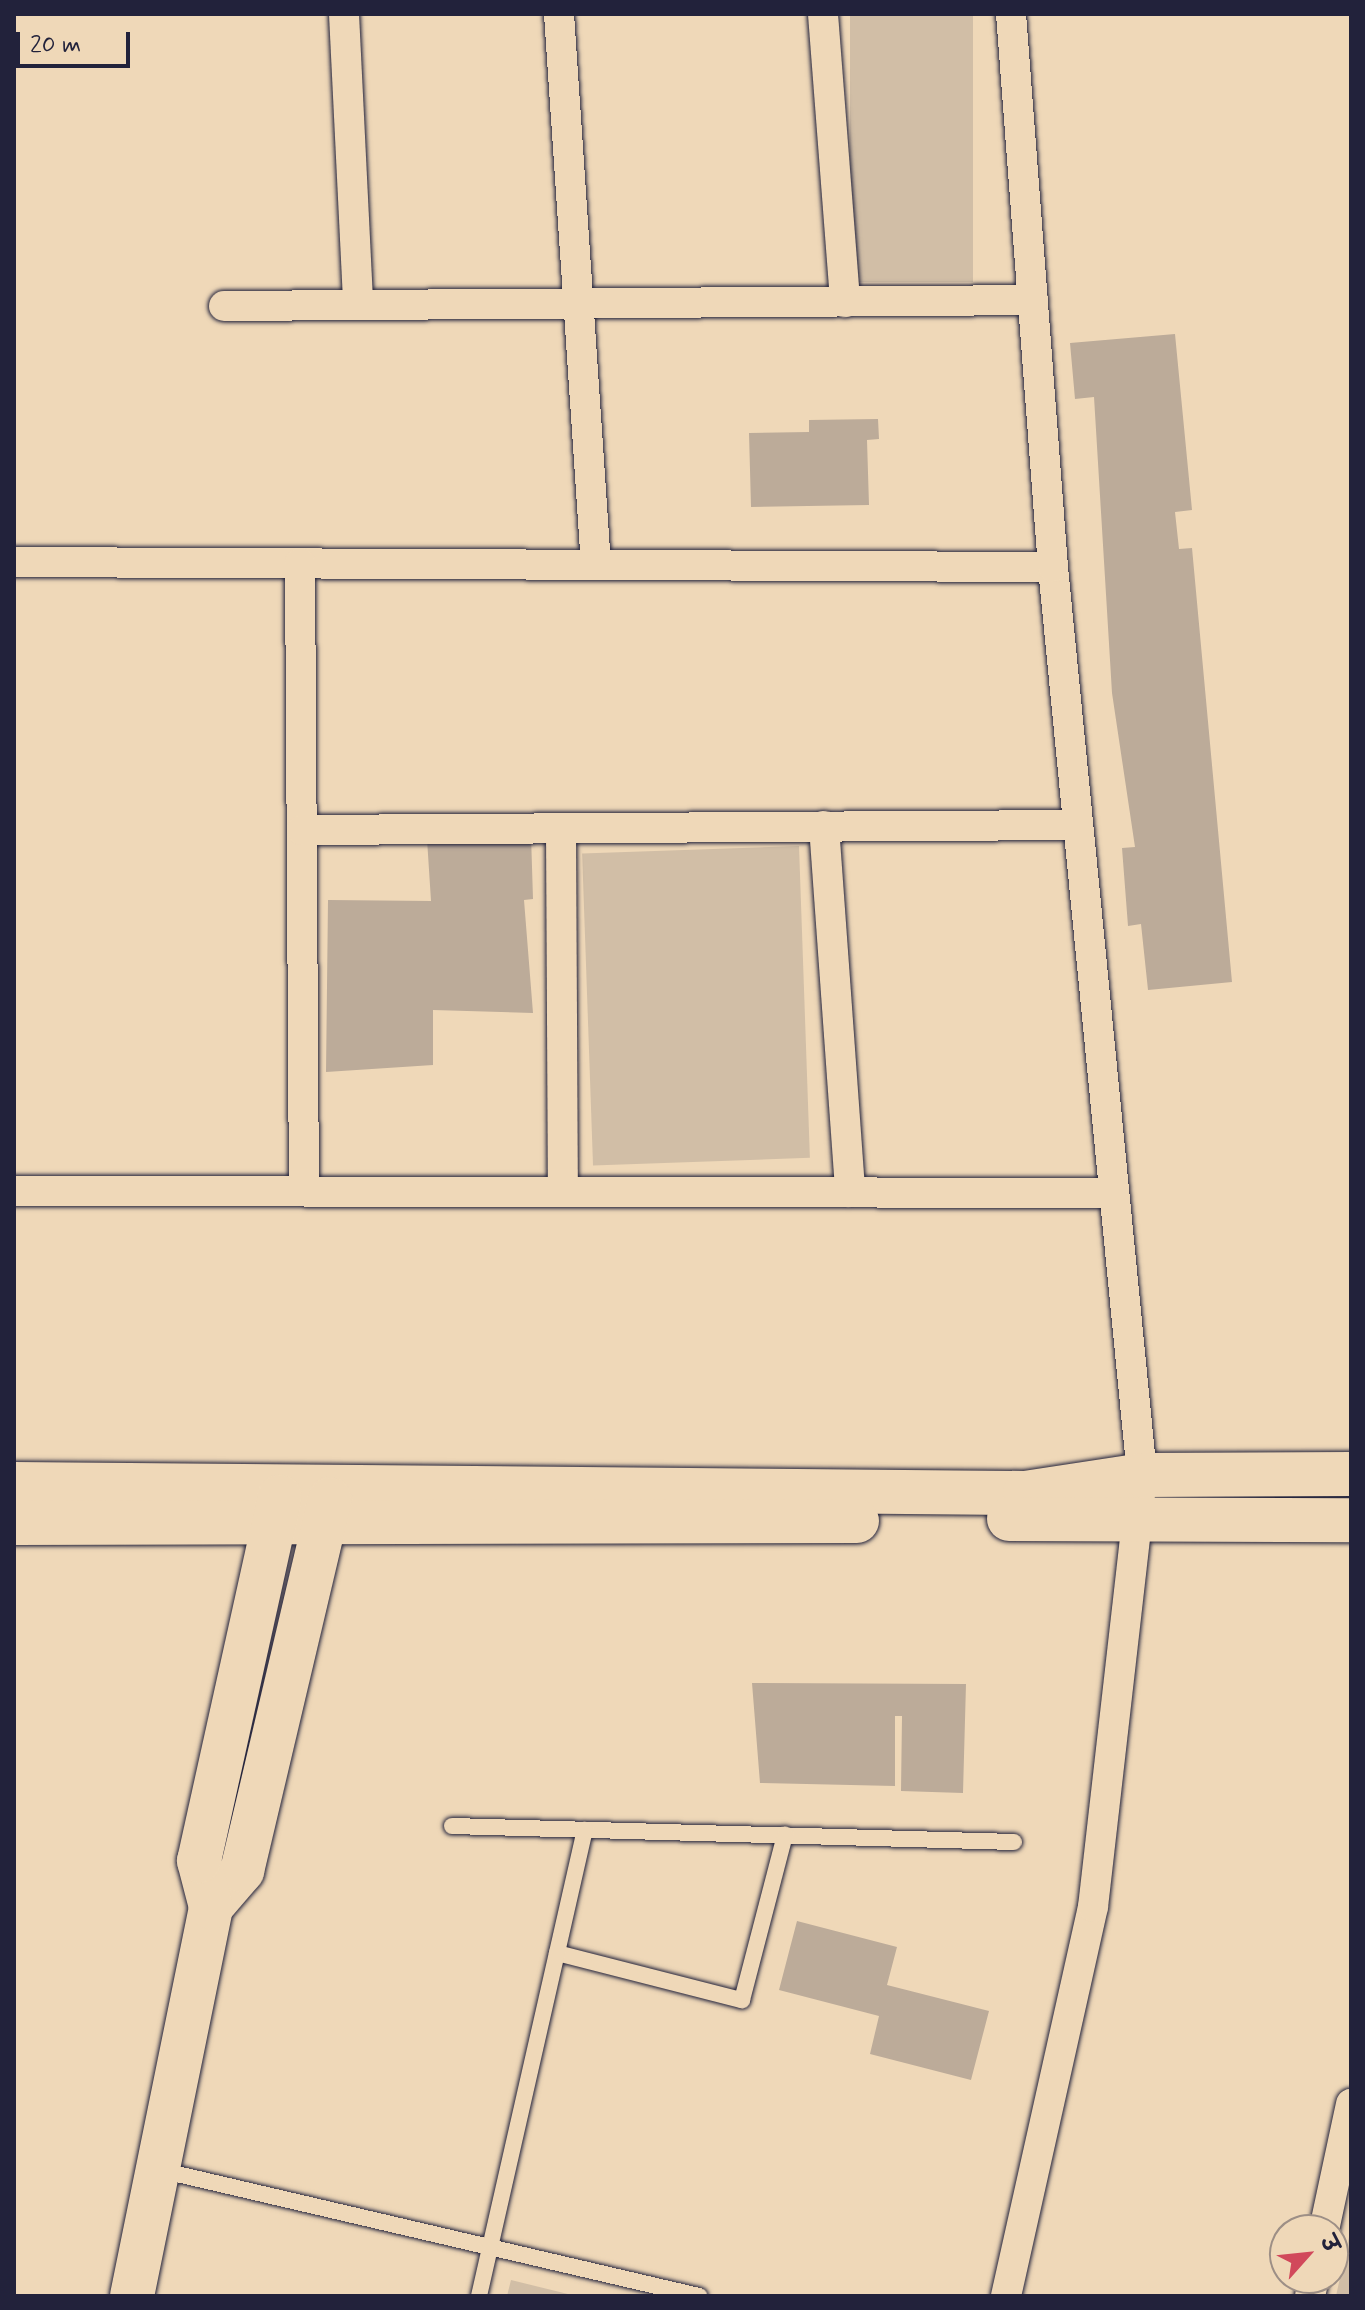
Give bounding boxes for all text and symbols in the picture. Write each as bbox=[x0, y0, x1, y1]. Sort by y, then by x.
scale bar bbox=[20, 16, 134, 66]
text: 20 m bbox=[30, 30, 81, 61]
north arrow bbox=[1269, 2214, 1349, 2294]
text: उ bbox=[1313, 2231, 1344, 2257]

